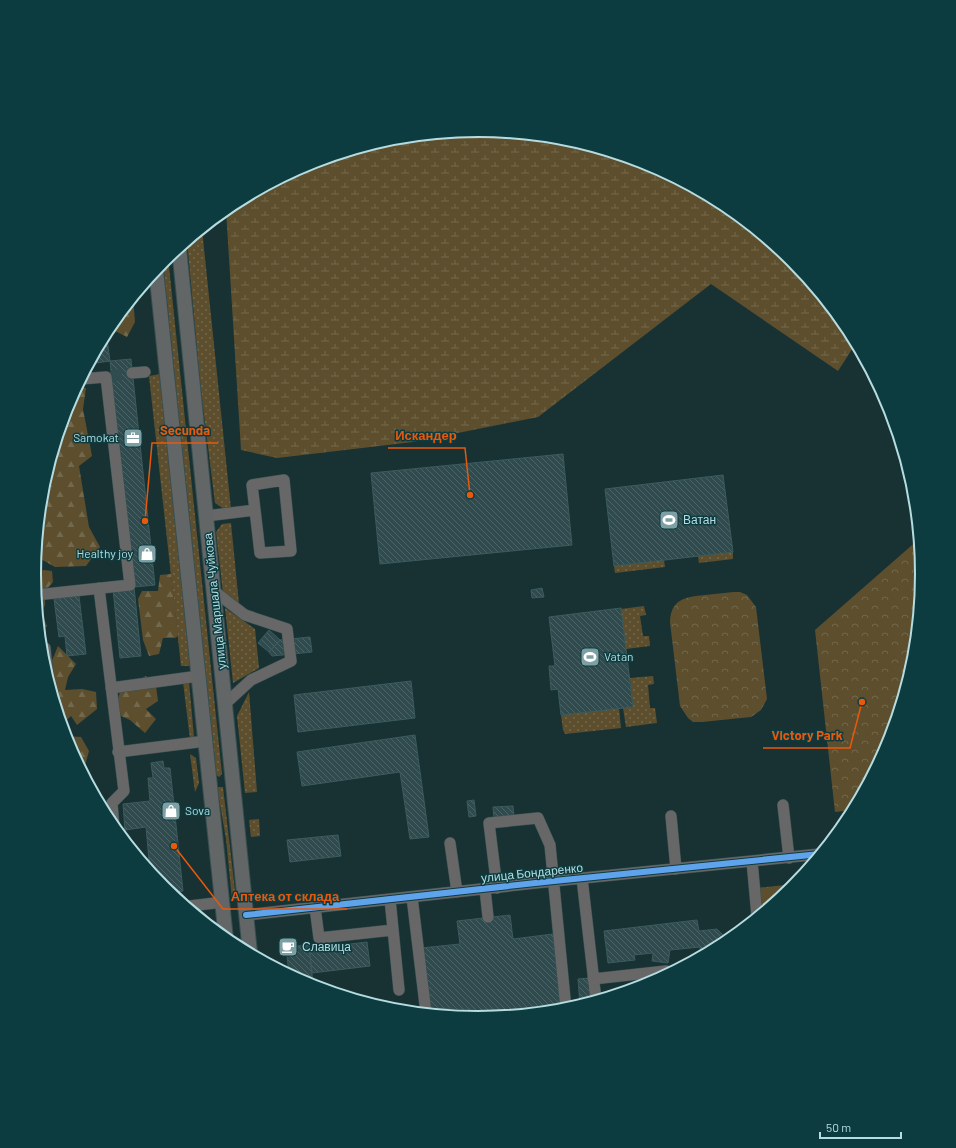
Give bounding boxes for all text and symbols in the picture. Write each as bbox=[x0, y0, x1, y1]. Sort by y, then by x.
callout: Secunda bbox=[152, 418, 218, 443]
text: Secunda bbox=[160, 422, 210, 438]
callout: Искандер bbox=[388, 423, 465, 448]
office icon: Samokat bbox=[122, 427, 144, 449]
text: Искандер bbox=[395, 427, 457, 443]
place label: Samokat bbox=[73, 430, 119, 444]
sports icon: Ватан bbox=[658, 509, 680, 531]
place label: Ватан bbox=[683, 512, 716, 526]
street label: улица Маршала Чуйкова bbox=[200, 532, 229, 670]
shop icon: Healthy joy bbox=[136, 543, 158, 565]
place label: Healthy joy bbox=[76, 546, 133, 560]
sports icon: Vatan bbox=[579, 646, 601, 668]
place label: Vatan bbox=[604, 649, 634, 663]
callout: Victory Park bbox=[763, 723, 850, 748]
text: Victory Park bbox=[771, 727, 843, 743]
shop icon: Sova bbox=[160, 800, 182, 822]
place label: Sova bbox=[185, 803, 210, 817]
street label: улица Бондаренко bbox=[480, 860, 584, 885]
callout: Аптека от склада bbox=[223, 884, 347, 909]
text: Аптека от склада bbox=[231, 888, 340, 904]
cafe icon: Славица bbox=[277, 936, 299, 958]
place label: Славица bbox=[302, 939, 351, 954]
scale bar bbox=[820, 1114, 901, 1140]
text: 50 m bbox=[826, 1120, 851, 1134]

